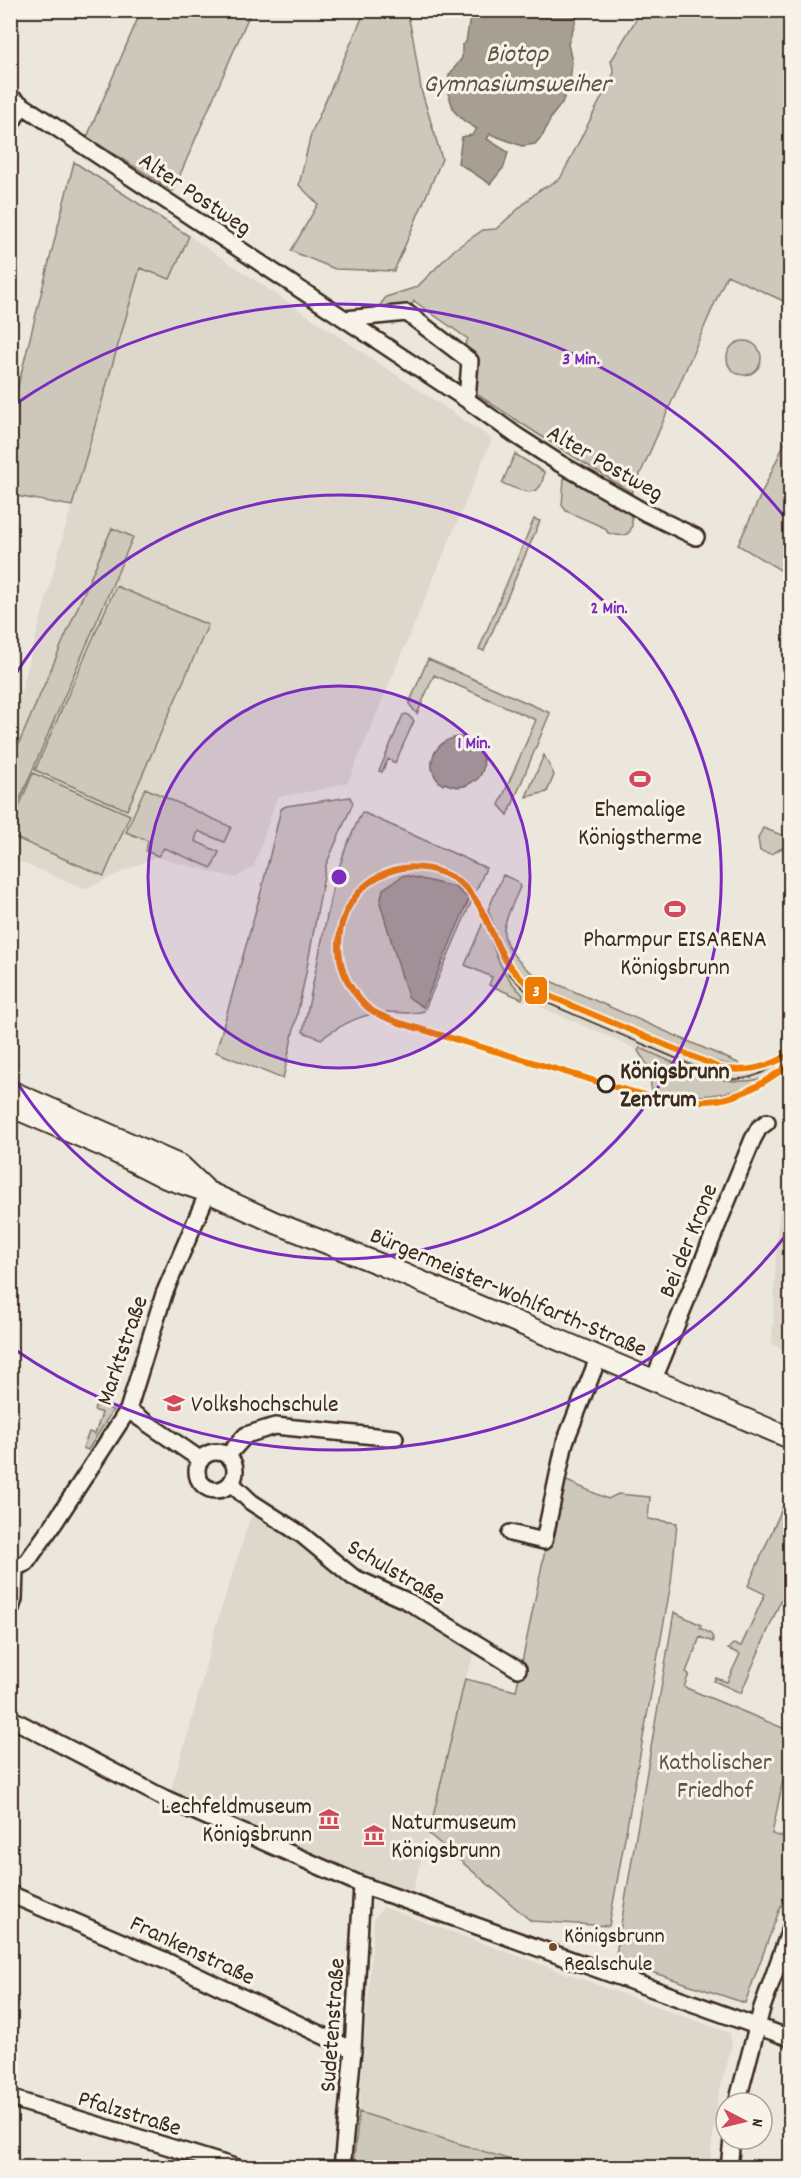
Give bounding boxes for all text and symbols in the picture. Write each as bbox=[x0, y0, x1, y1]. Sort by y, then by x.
water label: Biotop Gymnasiumsweiher bbox=[423, 37, 614, 104]
street label: Alter Postweg bbox=[131, 145, 258, 246]
text: 3 Min. bbox=[562, 348, 600, 373]
street label: Alter Postweg bbox=[540, 417, 669, 512]
text: 2 Min. bbox=[590, 597, 628, 622]
text: 1 Min. bbox=[457, 732, 491, 757]
sports icon: Ehemalige Königstherme bbox=[628, 767, 652, 791]
place label: Ehemalige Königstherme bbox=[578, 794, 702, 856]
centre of rings bbox=[329, 867, 349, 887]
sports icon: Pharmpur EISARENA Königsbrunn bbox=[663, 897, 687, 921]
place label: Pharmpur EISARENA Königsbrunn bbox=[583, 924, 767, 986]
line badge: 3 bbox=[524, 976, 548, 1005]
text: 3 bbox=[532, 981, 540, 1004]
place label: Königsbrunn Zentrum bbox=[620, 1056, 730, 1118]
marker: Königsbrunn Zentrum bbox=[597, 1075, 615, 1093]
street label: Bei der Krone bbox=[651, 1179, 728, 1303]
street label: Bürgermeister-Wohlfarth-Straße bbox=[364, 1220, 652, 1368]
street label: Marktstraße bbox=[89, 1292, 158, 1410]
place label: Volkshochschule bbox=[191, 1389, 339, 1423]
school or university icon: Volkshochschule bbox=[162, 1391, 186, 1415]
street label: Schulstraße bbox=[340, 1532, 451, 1615]
park label: Katholischer Friedhof bbox=[658, 1747, 772, 1809]
place label: Lechfeldmuseum Königsbrunn bbox=[161, 1791, 312, 1853]
museum icon: Lechfeldmuseum Königsbrunn bbox=[317, 1807, 341, 1831]
place label: Naturmuseum Königsbrunn bbox=[391, 1807, 517, 1869]
museum icon: Naturmuseum Königsbrunn bbox=[362, 1823, 386, 1847]
street label: Frankenstraße bbox=[124, 1908, 260, 1996]
place label: Königsbrunn Realschule bbox=[564, 1922, 665, 1981]
marker: Königsbrunn Realschule bbox=[547, 1941, 559, 1953]
street label: Sudetenstraße bbox=[312, 1957, 356, 2093]
street label: Pfalzstraße bbox=[73, 2083, 185, 2147]
north arrow bbox=[714, 2091, 774, 2151]
text: N bbox=[744, 2117, 768, 2128]

